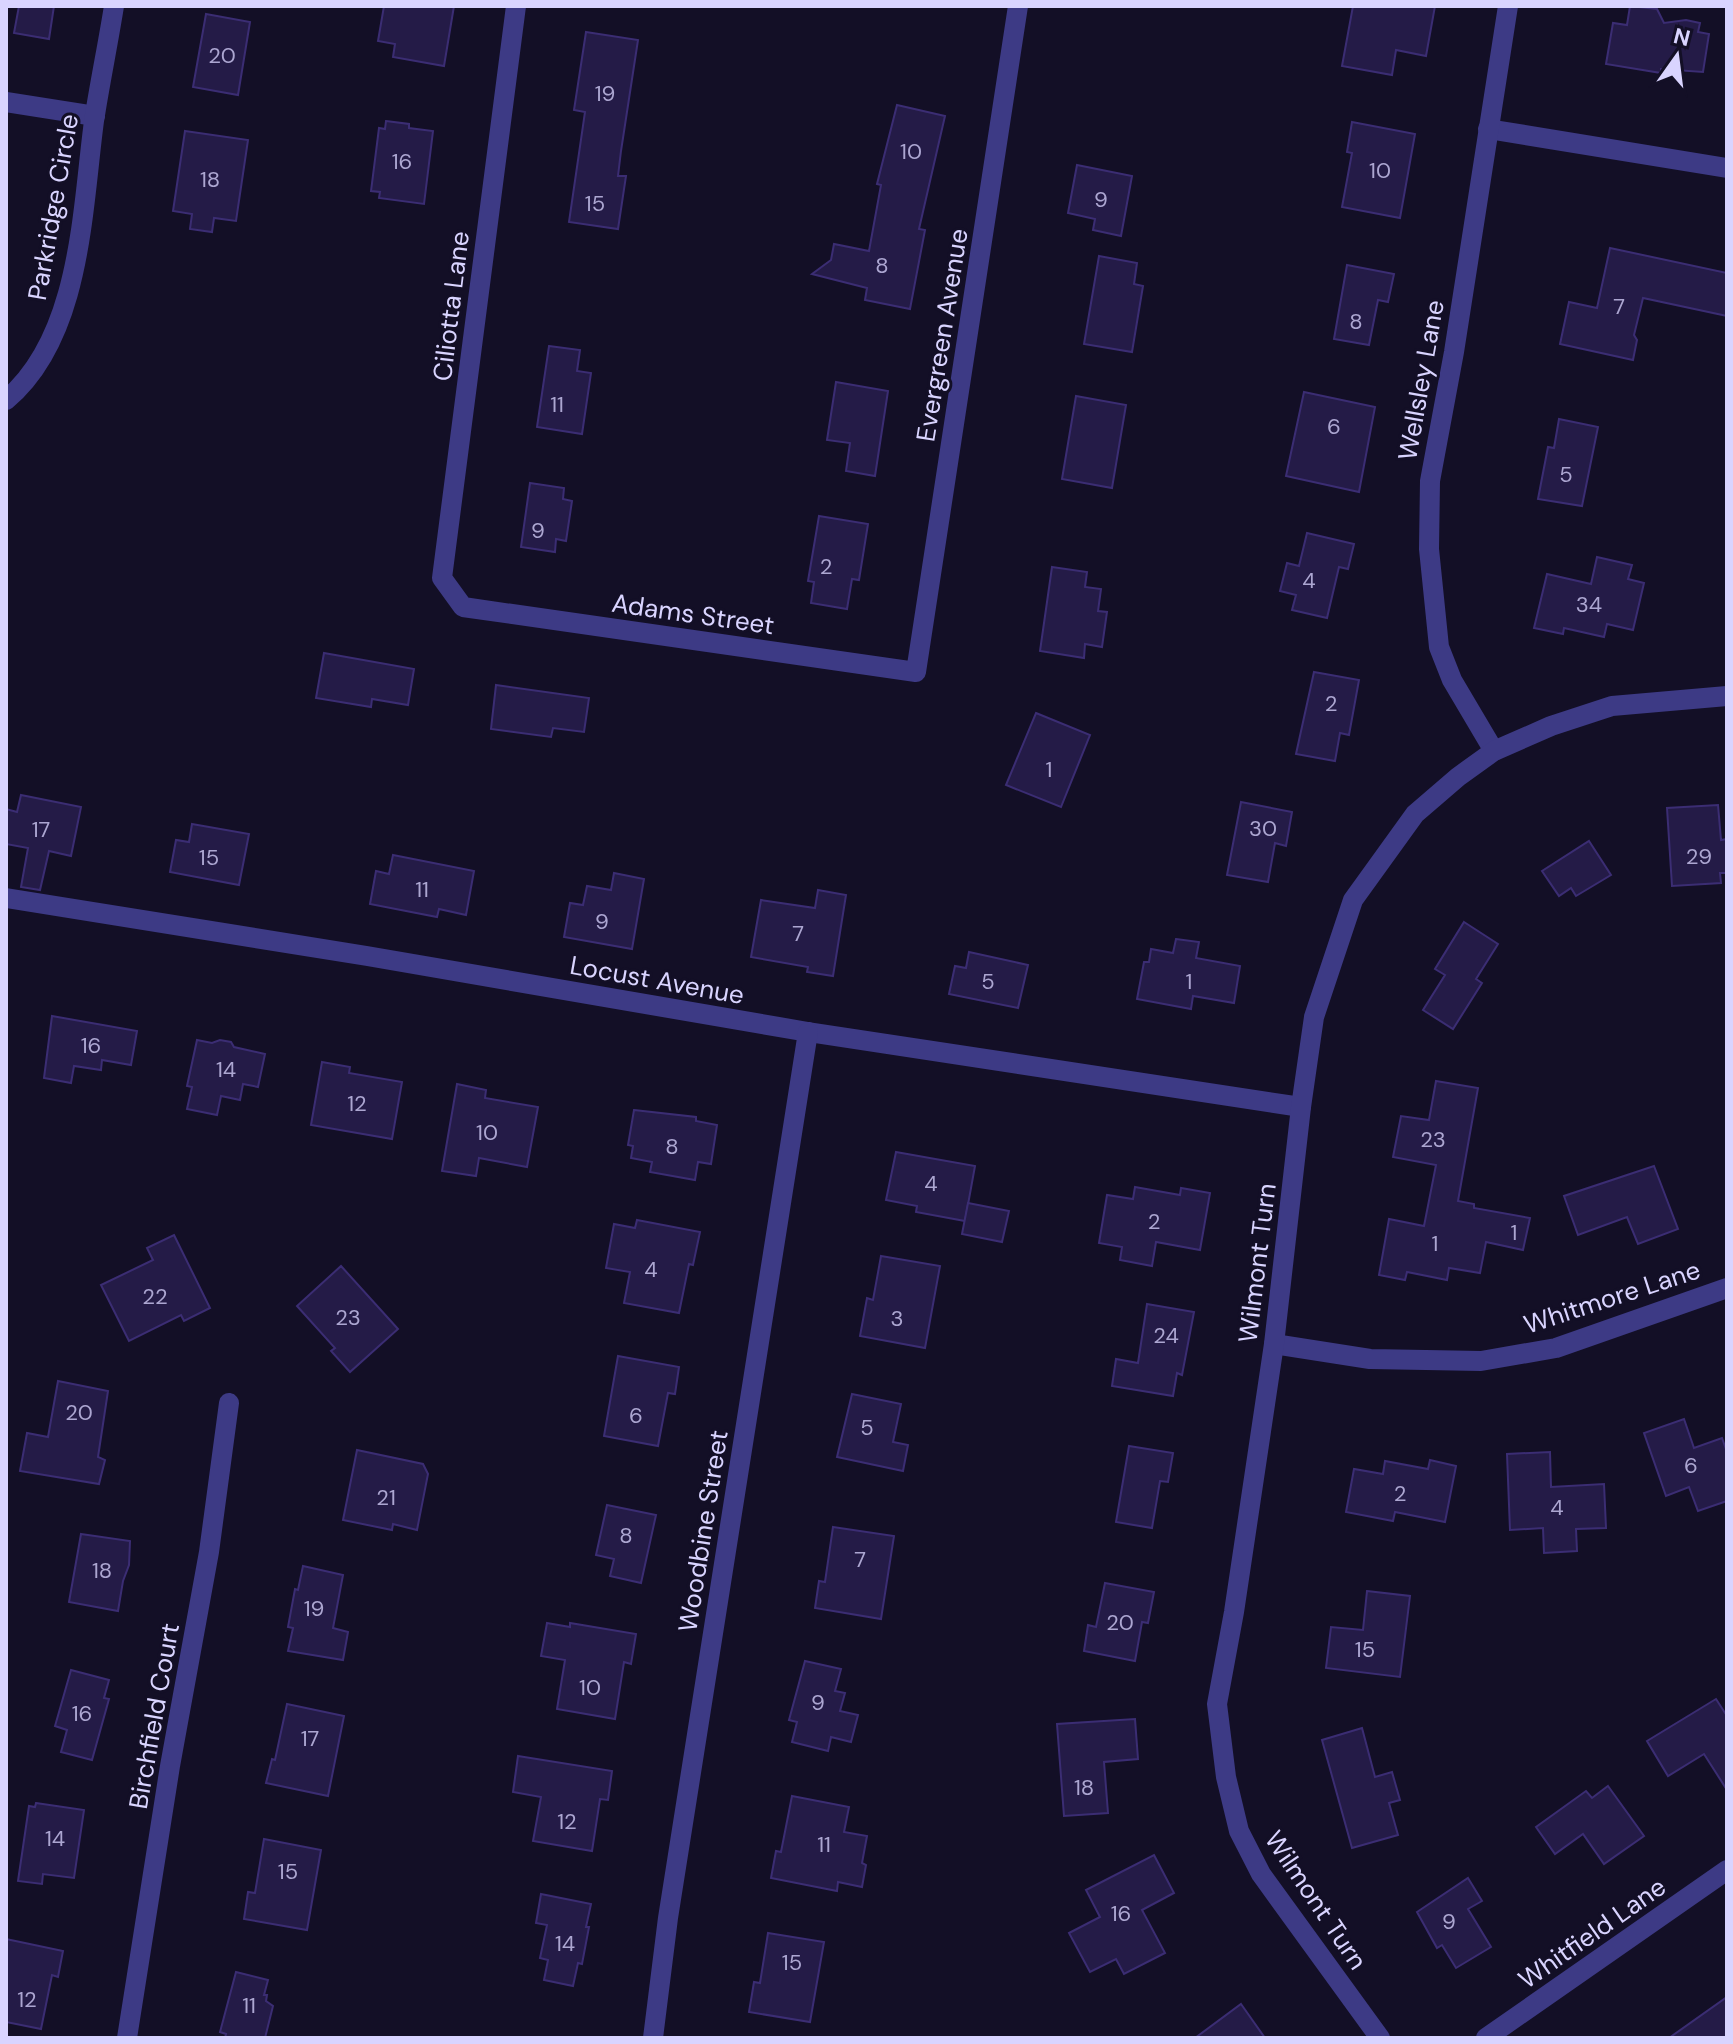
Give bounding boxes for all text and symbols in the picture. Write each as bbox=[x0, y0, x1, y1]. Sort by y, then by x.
north arrow bbox=[1637, 16, 1717, 96]
text: N bbox=[1670, 21, 1693, 53]
house number: 20 bbox=[208, 41, 236, 70]
house number: 19 bbox=[595, 79, 615, 108]
street label: Parkridge Circle bbox=[20, 111, 86, 303]
house number: 10 bbox=[900, 137, 922, 166]
house number: 16 bbox=[392, 147, 412, 176]
house number: 10 bbox=[1369, 156, 1391, 185]
house number: 18 bbox=[200, 165, 220, 194]
house number: 9 bbox=[1094, 185, 1108, 214]
house number: 15 bbox=[585, 189, 605, 218]
street label: Evergreen Avenue bbox=[908, 226, 976, 444]
street label: Ciliotta Lane bbox=[425, 229, 477, 383]
house number: 8 bbox=[875, 251, 889, 280]
house number: 7 bbox=[1613, 292, 1625, 321]
street label: Wellsley Lane bbox=[1390, 297, 1452, 463]
house number: 8 bbox=[1349, 307, 1363, 336]
house number: 11 bbox=[550, 390, 564, 419]
house number: 6 bbox=[1327, 412, 1341, 441]
house number: 5 bbox=[1559, 460, 1573, 489]
house number: 9 bbox=[531, 516, 545, 545]
house number: 2 bbox=[820, 552, 832, 581]
house number: 4 bbox=[1302, 566, 1316, 595]
street label: Adams Street bbox=[610, 586, 776, 642]
house number: 34 bbox=[1576, 590, 1602, 619]
house number: 2 bbox=[1325, 689, 1337, 718]
house number: 1 bbox=[1046, 755, 1052, 784]
house number: 30 bbox=[1249, 814, 1277, 843]
house number: 17 bbox=[32, 815, 50, 844]
house number: 29 bbox=[1686, 842, 1712, 871]
house number: 15 bbox=[199, 843, 219, 872]
house number: 11 bbox=[415, 875, 429, 904]
house number: 9 bbox=[595, 907, 609, 936]
house number: 7 bbox=[792, 919, 804, 948]
street label: Locust Avenue bbox=[567, 948, 747, 1012]
house number: 5 bbox=[981, 967, 995, 996]
house number: 1 bbox=[1186, 967, 1192, 996]
house number: 16 bbox=[81, 1031, 101, 1060]
house number: 14 bbox=[216, 1055, 236, 1084]
house number: 12 bbox=[347, 1089, 367, 1118]
house number: 10 bbox=[476, 1118, 498, 1147]
house number: 23 bbox=[1420, 1125, 1446, 1154]
house number: 8 bbox=[665, 1132, 679, 1161]
house number: 4 bbox=[924, 1169, 938, 1198]
street label: Wilmont Turn bbox=[1230, 1181, 1284, 1345]
house number: 2 bbox=[1148, 1207, 1160, 1236]
house number: 1 bbox=[1511, 1218, 1517, 1247]
house number: 1 bbox=[1432, 1229, 1438, 1258]
street label: Whitmore Lane bbox=[1519, 1252, 1705, 1342]
house number: 4 bbox=[644, 1255, 658, 1284]
house number: 22 bbox=[142, 1282, 168, 1311]
house number: 23 bbox=[335, 1303, 361, 1332]
house number: 3 bbox=[890, 1304, 904, 1333]
house number: 24 bbox=[1153, 1321, 1179, 1350]
house number: 20 bbox=[65, 1398, 93, 1427]
house number: 6 bbox=[629, 1401, 643, 1430]
house number: 5 bbox=[860, 1413, 874, 1442]
street label: Woodbine Street bbox=[670, 1428, 736, 1634]
house number: 6 bbox=[1684, 1451, 1698, 1480]
house number: 2 bbox=[1394, 1479, 1406, 1508]
house number: 21 bbox=[376, 1483, 396, 1512]
house number: 4 bbox=[1550, 1493, 1564, 1522]
house number: 8 bbox=[619, 1521, 633, 1550]
house number: 7 bbox=[854, 1545, 866, 1574]
house number: 18 bbox=[92, 1556, 112, 1585]
house number: 19 bbox=[304, 1594, 324, 1623]
house number: 20 bbox=[1106, 1608, 1134, 1637]
street label: Birchfield Court bbox=[121, 1620, 187, 1812]
house number: 15 bbox=[1355, 1635, 1375, 1664]
house number: 10 bbox=[579, 1673, 601, 1702]
house number: 9 bbox=[811, 1688, 825, 1717]
house number: 16 bbox=[72, 1699, 92, 1728]
house number: 17 bbox=[301, 1724, 319, 1753]
house number: 18 bbox=[1074, 1773, 1094, 1802]
house number: 12 bbox=[557, 1807, 577, 1836]
house number: 14 bbox=[45, 1824, 65, 1853]
street label: Wilmont Turn bbox=[1257, 1824, 1375, 1976]
house number: 11 bbox=[817, 1830, 831, 1859]
house number: 15 bbox=[278, 1857, 298, 1886]
street label: Whitfield Lane bbox=[1512, 1870, 1672, 1996]
house number: 16 bbox=[1111, 1899, 1131, 1928]
house number: 9 bbox=[1442, 1907, 1456, 1936]
house number: 14 bbox=[555, 1929, 575, 1958]
house number: 15 bbox=[782, 1948, 802, 1977]
house number: 12 bbox=[17, 1985, 37, 2014]
house number: 11 bbox=[242, 1991, 256, 2020]

